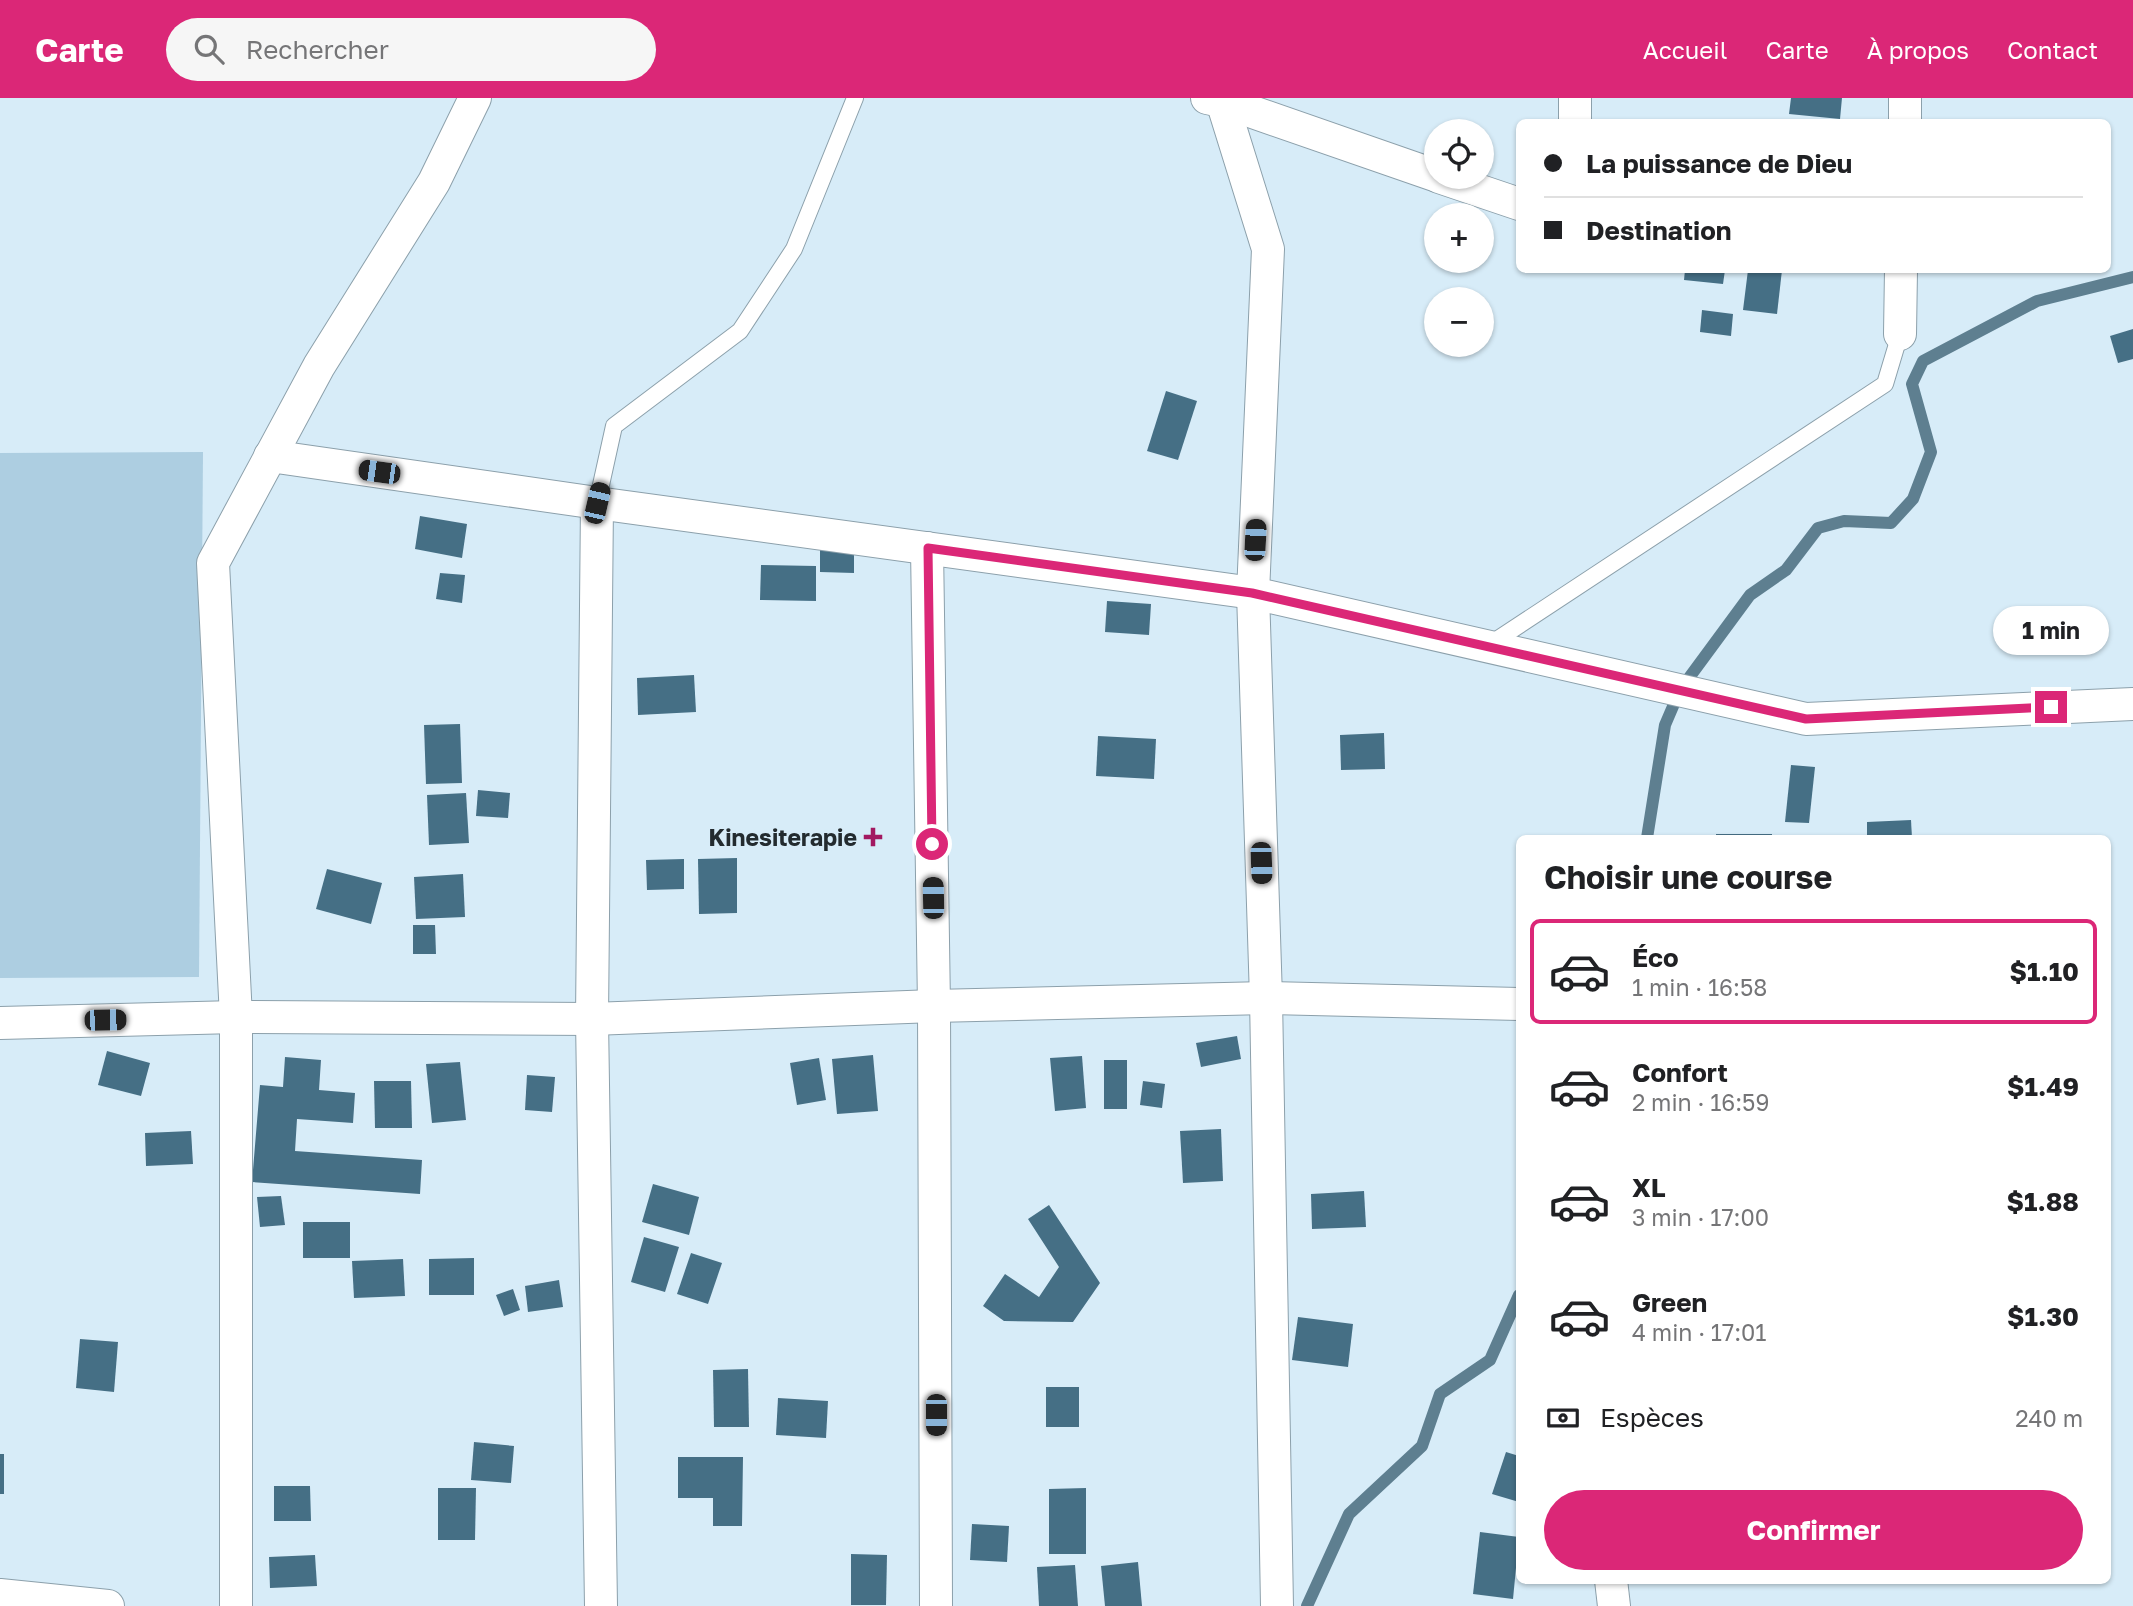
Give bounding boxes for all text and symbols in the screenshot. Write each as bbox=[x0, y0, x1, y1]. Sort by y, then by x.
search box bbox=[166, 18, 656, 81]
text: Carte bbox=[35, 30, 124, 69]
icon: search bbox=[190, 30, 228, 68]
text: Rechercher bbox=[246, 34, 389, 65]
text: Accueil bbox=[1643, 35, 1727, 64]
text: Carte bbox=[1765, 35, 1829, 64]
text: À propos bbox=[1867, 35, 1969, 64]
text: Contact bbox=[2007, 35, 2098, 64]
map controls bbox=[1424, 119, 1494, 357]
button: locate bbox=[1424, 119, 1494, 189]
text: La puissance de Dieu bbox=[1586, 148, 1852, 179]
button: + bbox=[1424, 203, 1494, 273]
text: Destination bbox=[1586, 215, 1732, 246]
button: − bbox=[1424, 287, 1494, 357]
car bbox=[357, 459, 402, 485]
car bbox=[583, 480, 612, 526]
car bbox=[1244, 518, 1267, 562]
callout: 1 min bbox=[1993, 606, 2109, 654]
text: 1 min bbox=[2022, 616, 2080, 644]
route end bbox=[2035, 691, 2067, 723]
place label: Kinesiterapie bbox=[709, 823, 857, 851]
marker: Kinesiterapie bbox=[863, 827, 883, 847]
route start bbox=[916, 828, 948, 860]
car bbox=[1250, 842, 1273, 884]
text: Choisir une course bbox=[1544, 858, 1832, 896]
car bbox=[923, 877, 944, 919]
icon: car bbox=[1548, 940, 1611, 1003]
text: Éco bbox=[1632, 942, 1679, 973]
text: $1.10 bbox=[2010, 956, 2079, 987]
text: 1 min · 16:58 bbox=[1632, 973, 1767, 1001]
car bbox=[84, 1009, 127, 1031]
icon: car bbox=[1548, 1055, 1611, 1118]
text: Confort bbox=[1632, 1057, 1728, 1088]
text: $1.49 bbox=[2007, 1071, 2079, 1102]
text: 2 min · 16:59 bbox=[1632, 1088, 1769, 1116]
icon: car bbox=[1548, 1170, 1611, 1233]
text: XL bbox=[1632, 1172, 1666, 1203]
text: $1.88 bbox=[2007, 1186, 2079, 1217]
text: 3 min · 17:00 bbox=[1632, 1203, 1769, 1231]
icon: car bbox=[1548, 1285, 1611, 1348]
text: Green bbox=[1632, 1287, 1707, 1318]
text: $1.30 bbox=[2007, 1301, 2079, 1332]
text: 4 min · 17:01 bbox=[1632, 1318, 1767, 1346]
car bbox=[926, 1394, 947, 1436]
icon: cash bbox=[1544, 1399, 1582, 1437]
text: Espèces bbox=[1600, 1402, 1704, 1433]
text: 240 m bbox=[2015, 1404, 2083, 1432]
button: Confirmer bbox=[1544, 1490, 2083, 1570]

